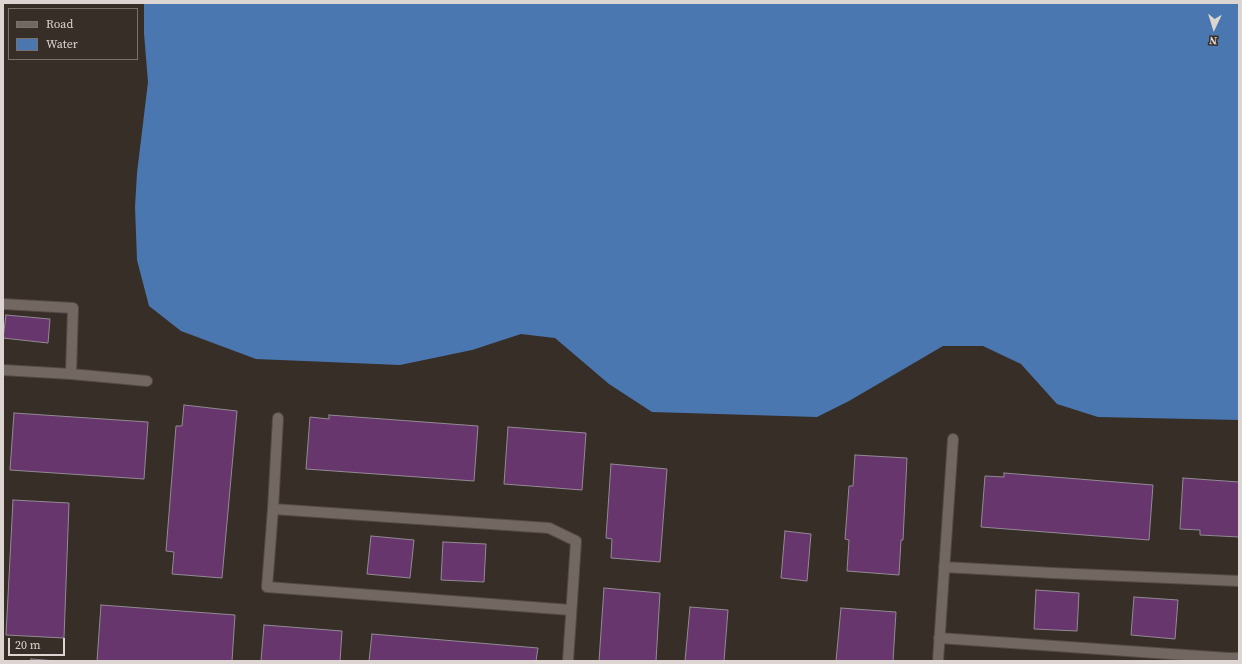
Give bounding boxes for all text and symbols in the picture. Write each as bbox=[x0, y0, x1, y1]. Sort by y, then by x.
legend bbox=[8, 8, 138, 60]
north arrow bbox=[1194, 8, 1234, 48]
text: Road bbox=[46, 16, 73, 32]
text: N bbox=[1209, 33, 1218, 48]
text: Water bbox=[46, 36, 78, 52]
scale bar bbox=[10, 630, 67, 656]
text: 20 m bbox=[15, 637, 41, 653]

